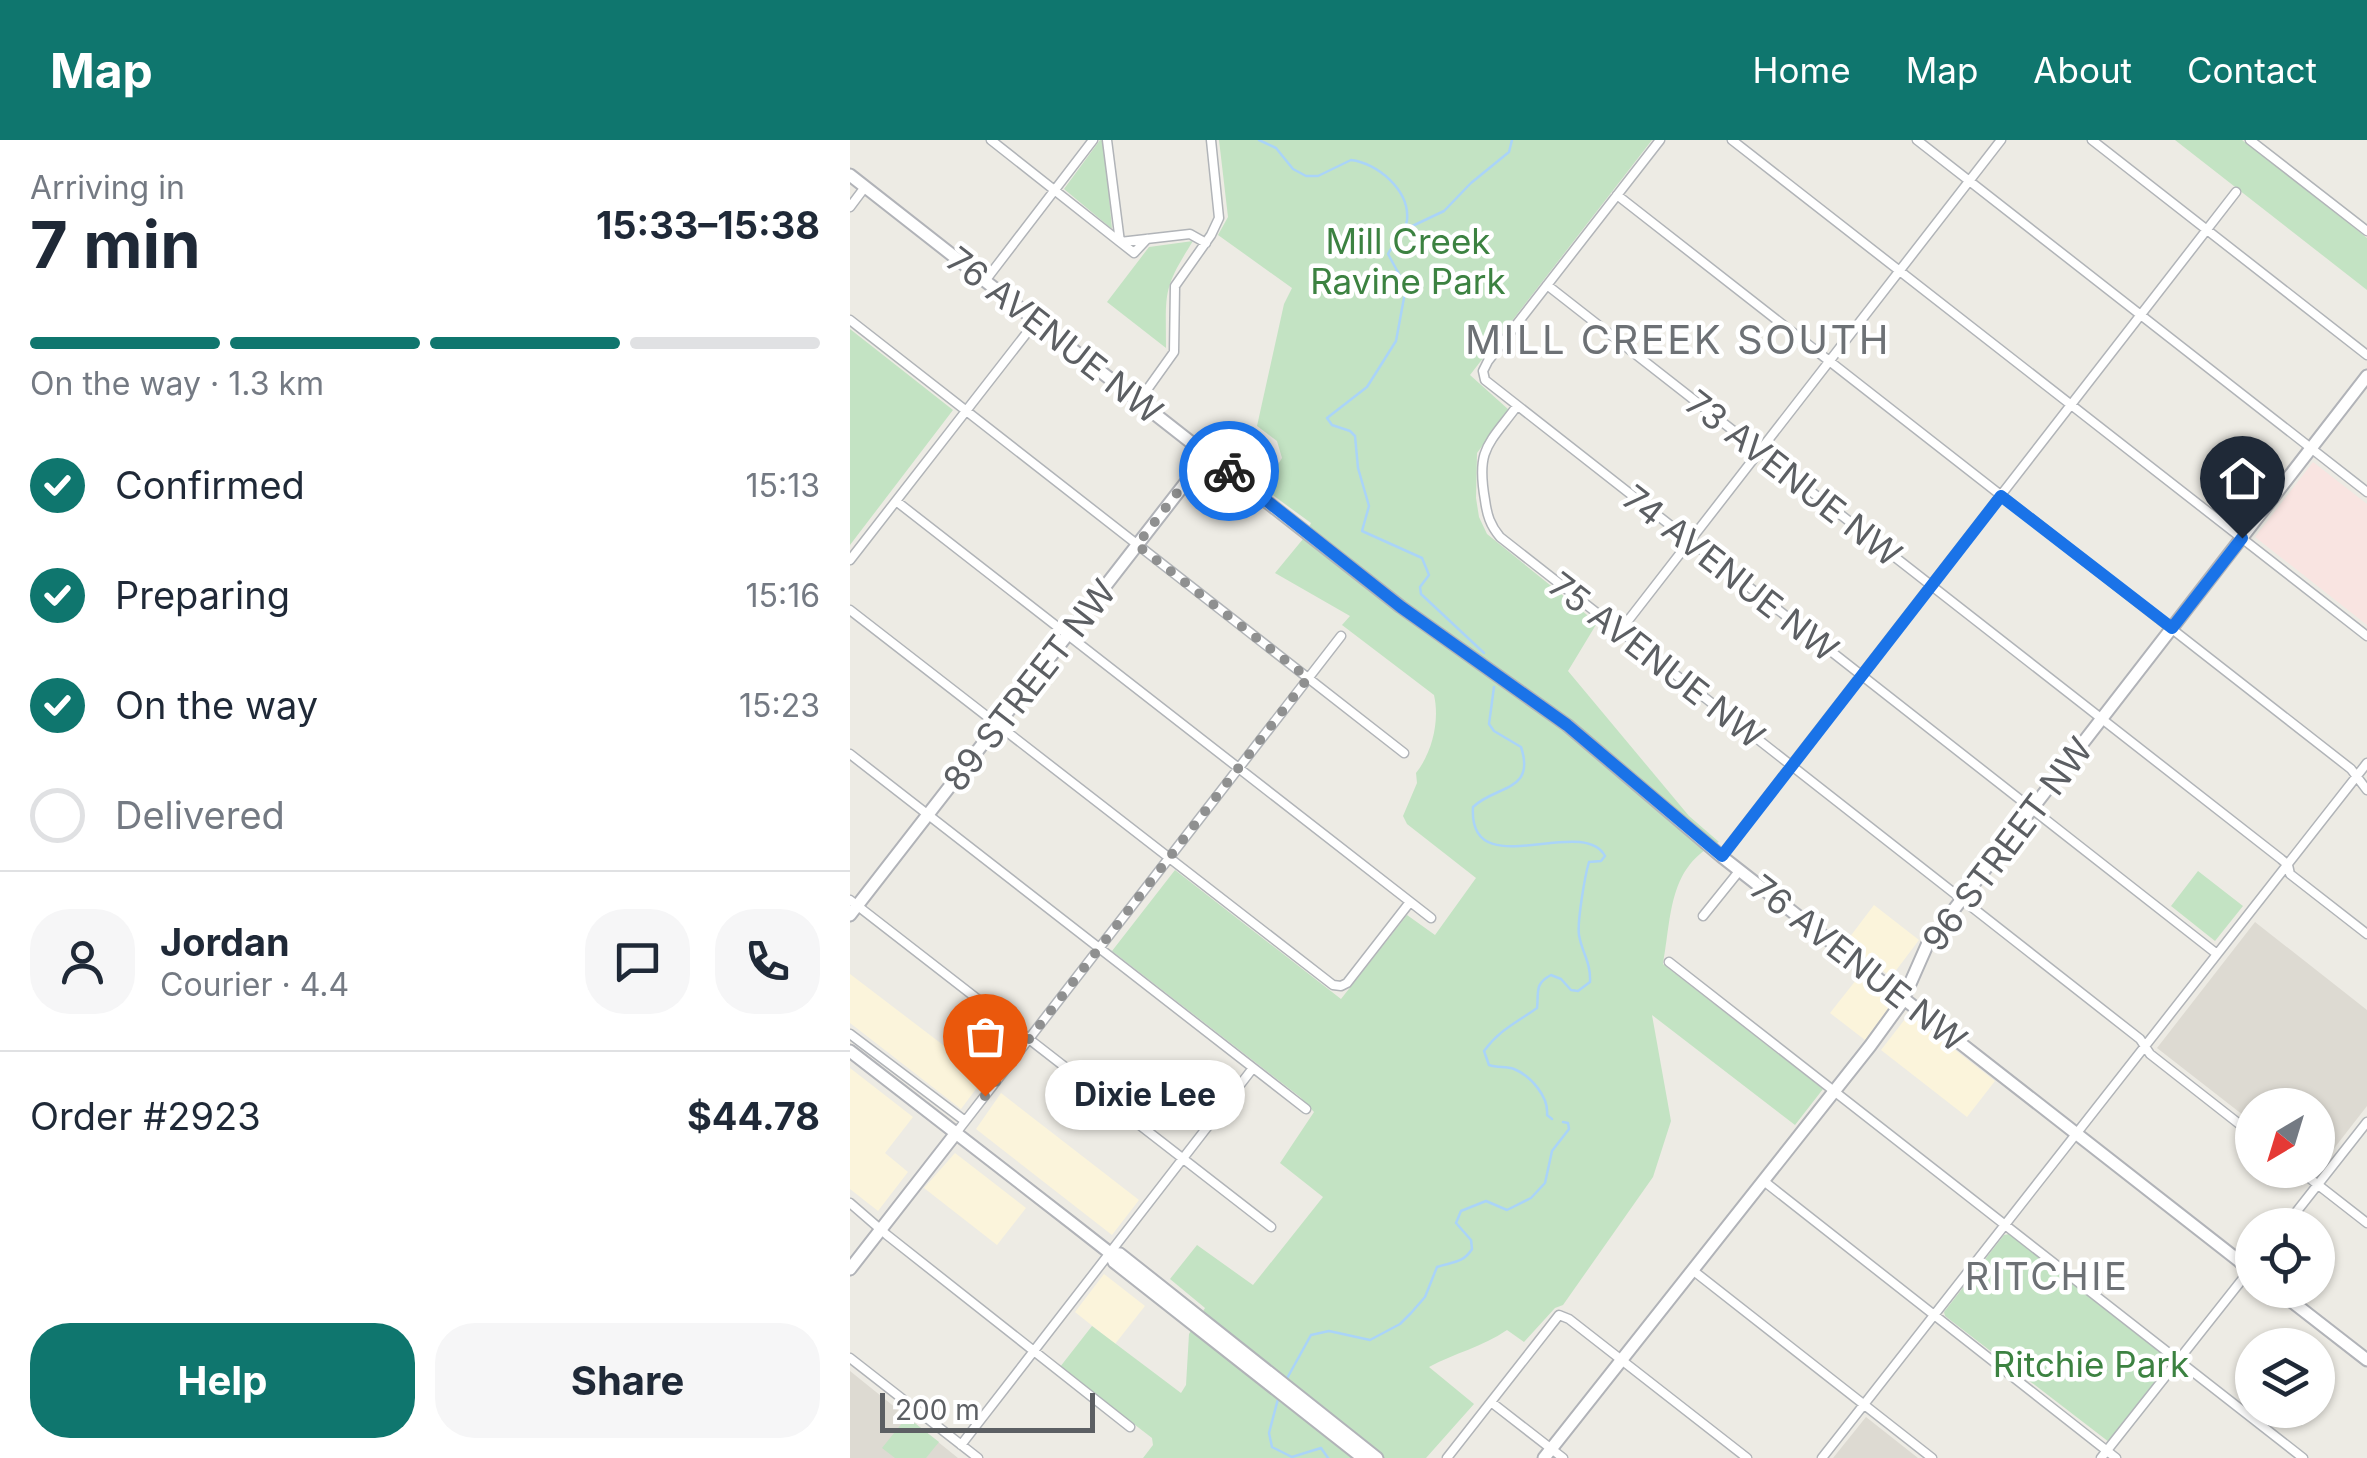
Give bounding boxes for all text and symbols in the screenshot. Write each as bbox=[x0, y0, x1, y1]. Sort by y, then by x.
text: Map bbox=[50, 41, 153, 100]
text: Home bbox=[1753, 49, 1851, 91]
text: Map bbox=[1906, 49, 1978, 91]
text: About bbox=[2033, 49, 2132, 91]
text: Contact bbox=[2187, 49, 2317, 91]
text: Arriving in bbox=[30, 168, 185, 207]
text: 15:33–15:38 bbox=[596, 202, 820, 248]
text: 7 min bbox=[30, 205, 201, 284]
park label: Mill Creek Ravine Park bbox=[1310, 220, 1506, 302]
street label: 76 AVENUE NW bbox=[939, 238, 1171, 432]
district label: MILL CREEK SOUTH bbox=[1465, 315, 1891, 364]
text: On the way · 1.3 km bbox=[30, 364, 324, 403]
street label: 73 AVENUE NW bbox=[1678, 381, 1910, 575]
courier bbox=[1179, 421, 1279, 521]
pin bbox=[2200, 436, 2285, 539]
icon: bike bbox=[1202, 444, 1257, 499]
icon: home bbox=[2215, 451, 2270, 506]
icon: check bbox=[30, 458, 85, 513]
text: Confirmed bbox=[115, 462, 305, 508]
text: 15:13 bbox=[746, 466, 820, 505]
street label: 74 AVENUE NW bbox=[1615, 476, 1847, 670]
street label: 75 AVENUE NW bbox=[1541, 563, 1773, 757]
icon: check bbox=[30, 568, 85, 623]
street label: 89 STREET NW bbox=[934, 571, 1124, 799]
text: Preparing bbox=[115, 572, 290, 618]
text: 15:16 bbox=[745, 576, 820, 615]
icon: check bbox=[30, 678, 85, 733]
text: On the way bbox=[115, 682, 318, 728]
text: 15:23 bbox=[739, 686, 820, 725]
street label: 96 STREET NW bbox=[1913, 729, 2101, 959]
text: Delivered bbox=[115, 792, 285, 838]
street label: 76 AVENUE NW bbox=[1743, 866, 1975, 1060]
button: person bbox=[30, 909, 135, 1014]
button: chat bbox=[585, 909, 690, 1014]
button: phone bbox=[715, 909, 820, 1014]
text: Jordan bbox=[160, 919, 290, 965]
text: Courier · 4.4 bbox=[160, 965, 349, 1004]
pin bbox=[943, 994, 1028, 1097]
icon: bag bbox=[958, 1009, 1013, 1064]
callout: Dixie Lee bbox=[1045, 1061, 1245, 1131]
text: Dixie Lee bbox=[1074, 1075, 1216, 1114]
north arrow bbox=[2235, 1088, 2335, 1188]
map controls bbox=[2235, 1088, 2335, 1428]
text: Order #2923 bbox=[30, 1093, 261, 1139]
text: $44.78 bbox=[687, 1093, 820, 1139]
button: locate bbox=[2235, 1208, 2335, 1308]
district label: RITCHIE bbox=[1965, 1253, 2129, 1299]
button: Help bbox=[30, 1323, 415, 1438]
button: Share bbox=[435, 1323, 820, 1438]
button: layers bbox=[2235, 1328, 2335, 1428]
park label: Ritchie Park bbox=[1993, 1343, 2189, 1385]
scale bar bbox=[880, 1388, 1095, 1432]
text: 200 m bbox=[895, 1393, 980, 1427]

